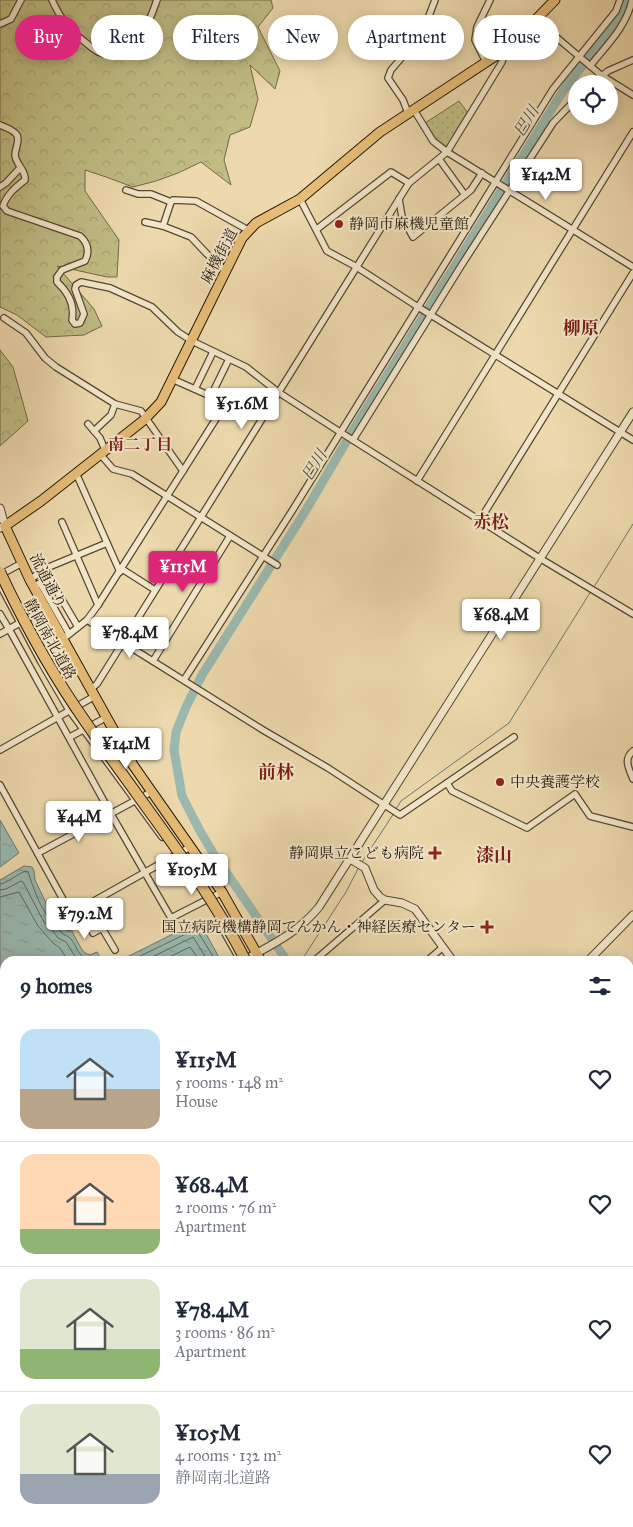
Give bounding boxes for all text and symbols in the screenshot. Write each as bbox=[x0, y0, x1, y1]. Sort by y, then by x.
chip: Buy bbox=[15, 15, 81, 60]
chip: Rent bbox=[91, 15, 163, 60]
chip: Filters bbox=[173, 15, 258, 60]
chip: New bbox=[268, 15, 338, 60]
chip: Apartment bbox=[348, 15, 464, 60]
chip: House bbox=[474, 15, 559, 60]
map controls bbox=[568, 75, 618, 125]
button: locate bbox=[568, 75, 618, 125]
water label: 巴川 bbox=[509, 101, 544, 140]
pin: ¥142M bbox=[511, 158, 581, 201]
text: ¥142M bbox=[521, 165, 571, 184]
place label: 静岡市麻機児童館 bbox=[349, 215, 469, 233]
marker: 静岡市麻機児童館 bbox=[333, 218, 345, 230]
street label: 麻機街道 bbox=[197, 225, 241, 287]
district label: 柳原 bbox=[563, 317, 599, 339]
pin: ¥51.6M bbox=[201, 388, 283, 430]
text: ¥51.6M bbox=[216, 394, 268, 413]
district label: 南二丁目 bbox=[108, 435, 172, 454]
water label: 巴川 bbox=[297, 445, 332, 484]
district label: 赤松 bbox=[473, 511, 509, 533]
street label: 流通通り bbox=[26, 550, 70, 612]
pin: ¥115M bbox=[148, 550, 218, 593]
text: ¥115M bbox=[160, 557, 206, 576]
street label: 静岡南北道路 bbox=[20, 595, 80, 683]
pin: ¥68.4M bbox=[460, 598, 542, 641]
text: ¥68.4M bbox=[473, 605, 529, 624]
pin: ¥78.4M bbox=[89, 616, 171, 659]
text: ¥78.4M bbox=[102, 623, 158, 642]
pin: ¥141M bbox=[91, 728, 161, 770]
text: ¥141M bbox=[102, 734, 150, 753]
district label: 前林 bbox=[258, 761, 294, 783]
place label: 中央養護学校 bbox=[510, 773, 600, 791]
marker: 中央養護学校 bbox=[494, 776, 506, 788]
pin: ¥44M bbox=[49, 800, 109, 843]
text: ¥44M bbox=[57, 807, 101, 826]
place label: 静岡県立こども病院 bbox=[289, 844, 424, 862]
district label: 漆山 bbox=[476, 844, 512, 866]
marker: 静岡県立こども病院 bbox=[428, 846, 442, 860]
pin: ¥105M bbox=[157, 854, 227, 896]
text: ¥105M bbox=[167, 860, 217, 879]
pin: ¥79.2M bbox=[44, 898, 126, 940]
text: ¥79.2M bbox=[57, 904, 113, 923]
place label: 国立病院機構静岡てんかん・神経医療センター bbox=[162, 918, 476, 936]
marker: 国立病院機構静岡てんかん・神経医療センター bbox=[480, 920, 494, 934]
icon: filters bbox=[586, 972, 614, 1000]
text: 9 homes bbox=[20, 973, 92, 999]
text: ¥115M bbox=[175, 1047, 237, 1073]
icon: home bbox=[60, 1049, 120, 1109]
icon: heart bbox=[586, 1065, 614, 1093]
text: 5 rooms · 148 m² bbox=[175, 1073, 283, 1092]
text: House bbox=[175, 1092, 218, 1111]
text: ¥68.4M bbox=[175, 1172, 249, 1198]
icon: home bbox=[60, 1174, 120, 1234]
icon: heart bbox=[586, 1190, 614, 1218]
text: 2 rooms · 76 m² bbox=[175, 1198, 276, 1217]
text: Apartment bbox=[175, 1217, 247, 1236]
text: ¥78.4M bbox=[175, 1297, 249, 1323]
icon: home bbox=[60, 1299, 120, 1359]
icon: heart bbox=[586, 1315, 614, 1343]
text: 3 rooms · 86 m² bbox=[175, 1323, 275, 1342]
text: Apartment bbox=[175, 1342, 247, 1361]
text: ¥105M bbox=[175, 1420, 241, 1446]
icon: home bbox=[60, 1424, 120, 1484]
icon: heart bbox=[586, 1440, 614, 1468]
text: 4 rooms · 132 m² bbox=[175, 1446, 281, 1465]
text: 静岡南北道路 bbox=[175, 1468, 271, 1487]

